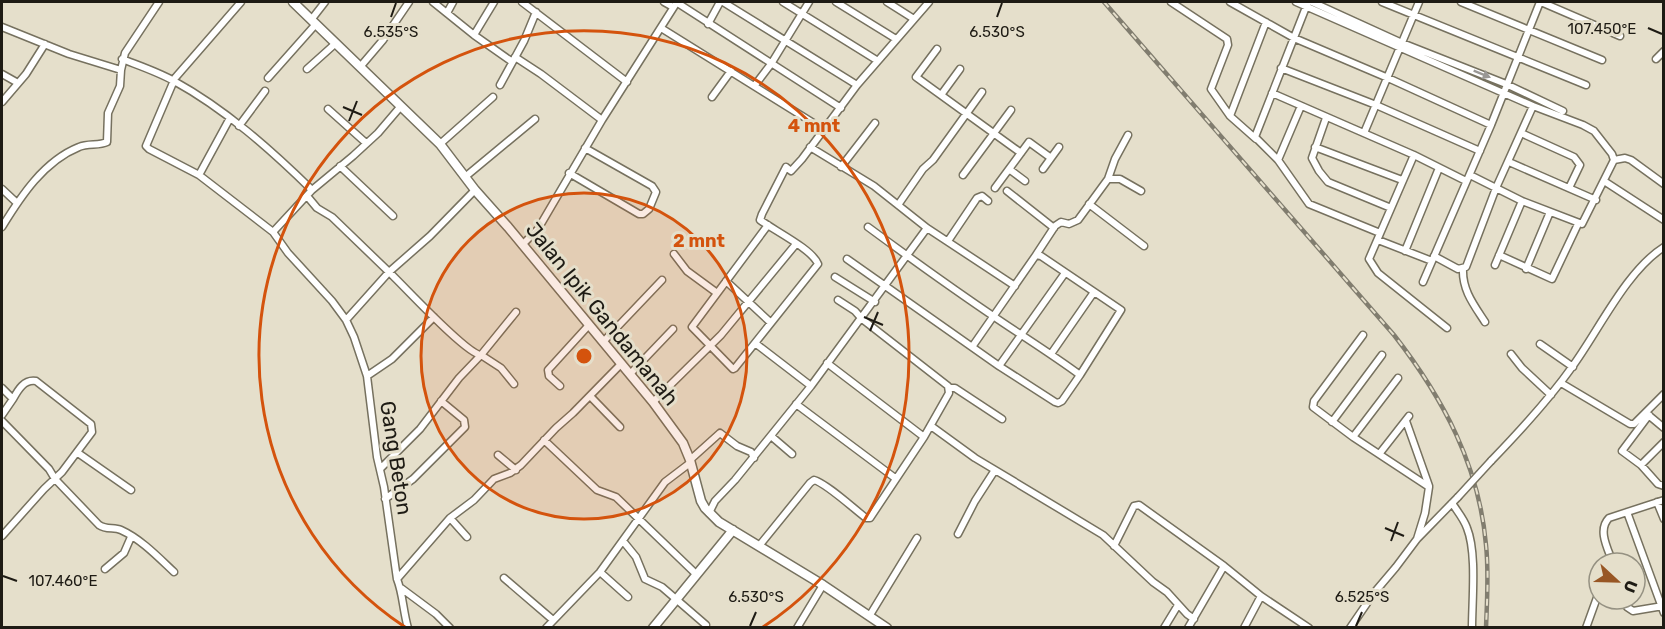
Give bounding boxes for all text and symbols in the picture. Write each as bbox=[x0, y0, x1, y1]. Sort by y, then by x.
text: 107.450°E bbox=[1568, 20, 1636, 38]
text: 6.535°S bbox=[364, 23, 418, 41]
text: 6.530°S bbox=[969, 23, 1025, 41]
one-way arrow bbox=[1473, 69, 1491, 79]
text: 4 mnt bbox=[788, 115, 840, 137]
street label: Jalan Ipik Gandamanah bbox=[521, 217, 684, 410]
text: 2 mnt bbox=[673, 230, 725, 252]
centre of rings bbox=[574, 346, 594, 366]
street label: Gang Beton bbox=[375, 399, 418, 517]
north arrow bbox=[1587, 551, 1647, 611]
text: 107.460°E bbox=[28, 572, 98, 590]
text: U bbox=[1619, 577, 1641, 595]
text: 6.530°S bbox=[728, 588, 784, 606]
text: 6.525°S bbox=[1335, 588, 1389, 606]

